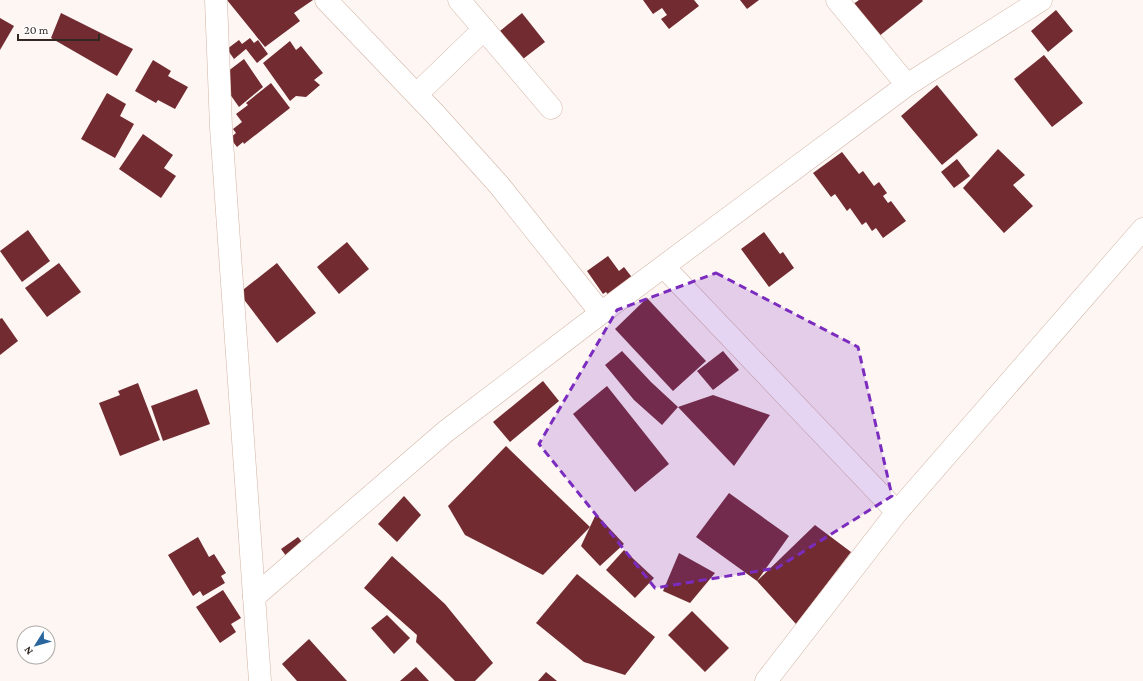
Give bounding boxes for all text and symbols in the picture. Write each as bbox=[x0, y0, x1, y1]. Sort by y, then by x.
scale bar bbox=[18, 16, 99, 42]
text: 20 m bbox=[24, 23, 49, 37]
north arrow bbox=[16, 625, 56, 665]
text: N bbox=[21, 644, 35, 658]

